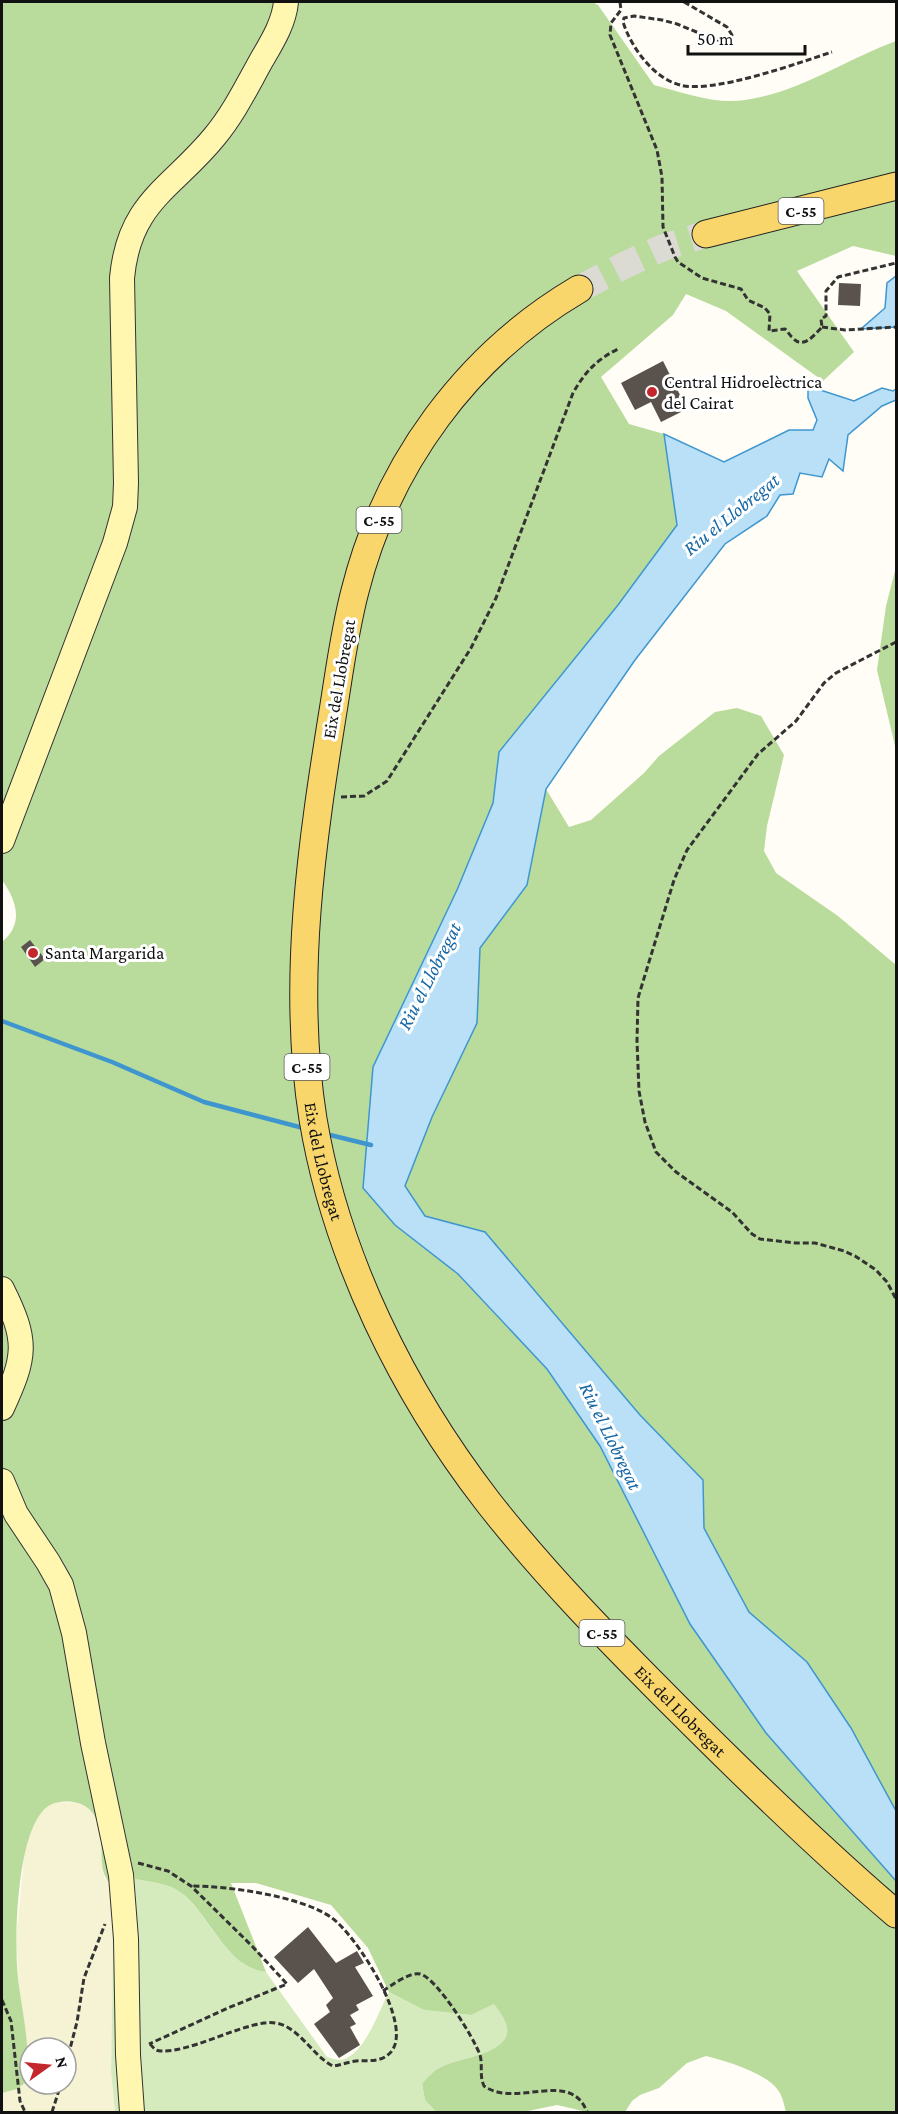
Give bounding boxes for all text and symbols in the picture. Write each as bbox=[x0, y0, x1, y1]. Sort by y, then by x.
scale bar bbox=[688, 18, 805, 56]
text: 50 m bbox=[697, 29, 734, 49]
road number: C-55 bbox=[778, 198, 824, 224]
place label: Central Hidroelèctrica del Cairat bbox=[664, 372, 822, 413]
marker: Central Hidroelèctrica del Cairat bbox=[645, 385, 659, 399]
water label: Riu el Llobregat bbox=[679, 468, 785, 560]
road number: C-55 bbox=[356, 507, 401, 533]
street label: Eix del Llobregat bbox=[319, 617, 359, 740]
water label: Riu el Llobregat bbox=[393, 918, 467, 1034]
place label: Santa Margarida bbox=[45, 943, 164, 963]
marker: Santa Margarida bbox=[26, 946, 40, 960]
road number: C-55 bbox=[284, 1054, 330, 1080]
street label: Eix del Llobregat bbox=[301, 1101, 347, 1224]
water label: Riu el Llobregat bbox=[575, 1379, 647, 1495]
road number: C-55 bbox=[580, 1620, 624, 1646]
street label: Eix del Llobregat bbox=[631, 1662, 731, 1762]
north arrow bbox=[18, 2036, 78, 2096]
text: N bbox=[52, 2055, 72, 2070]

